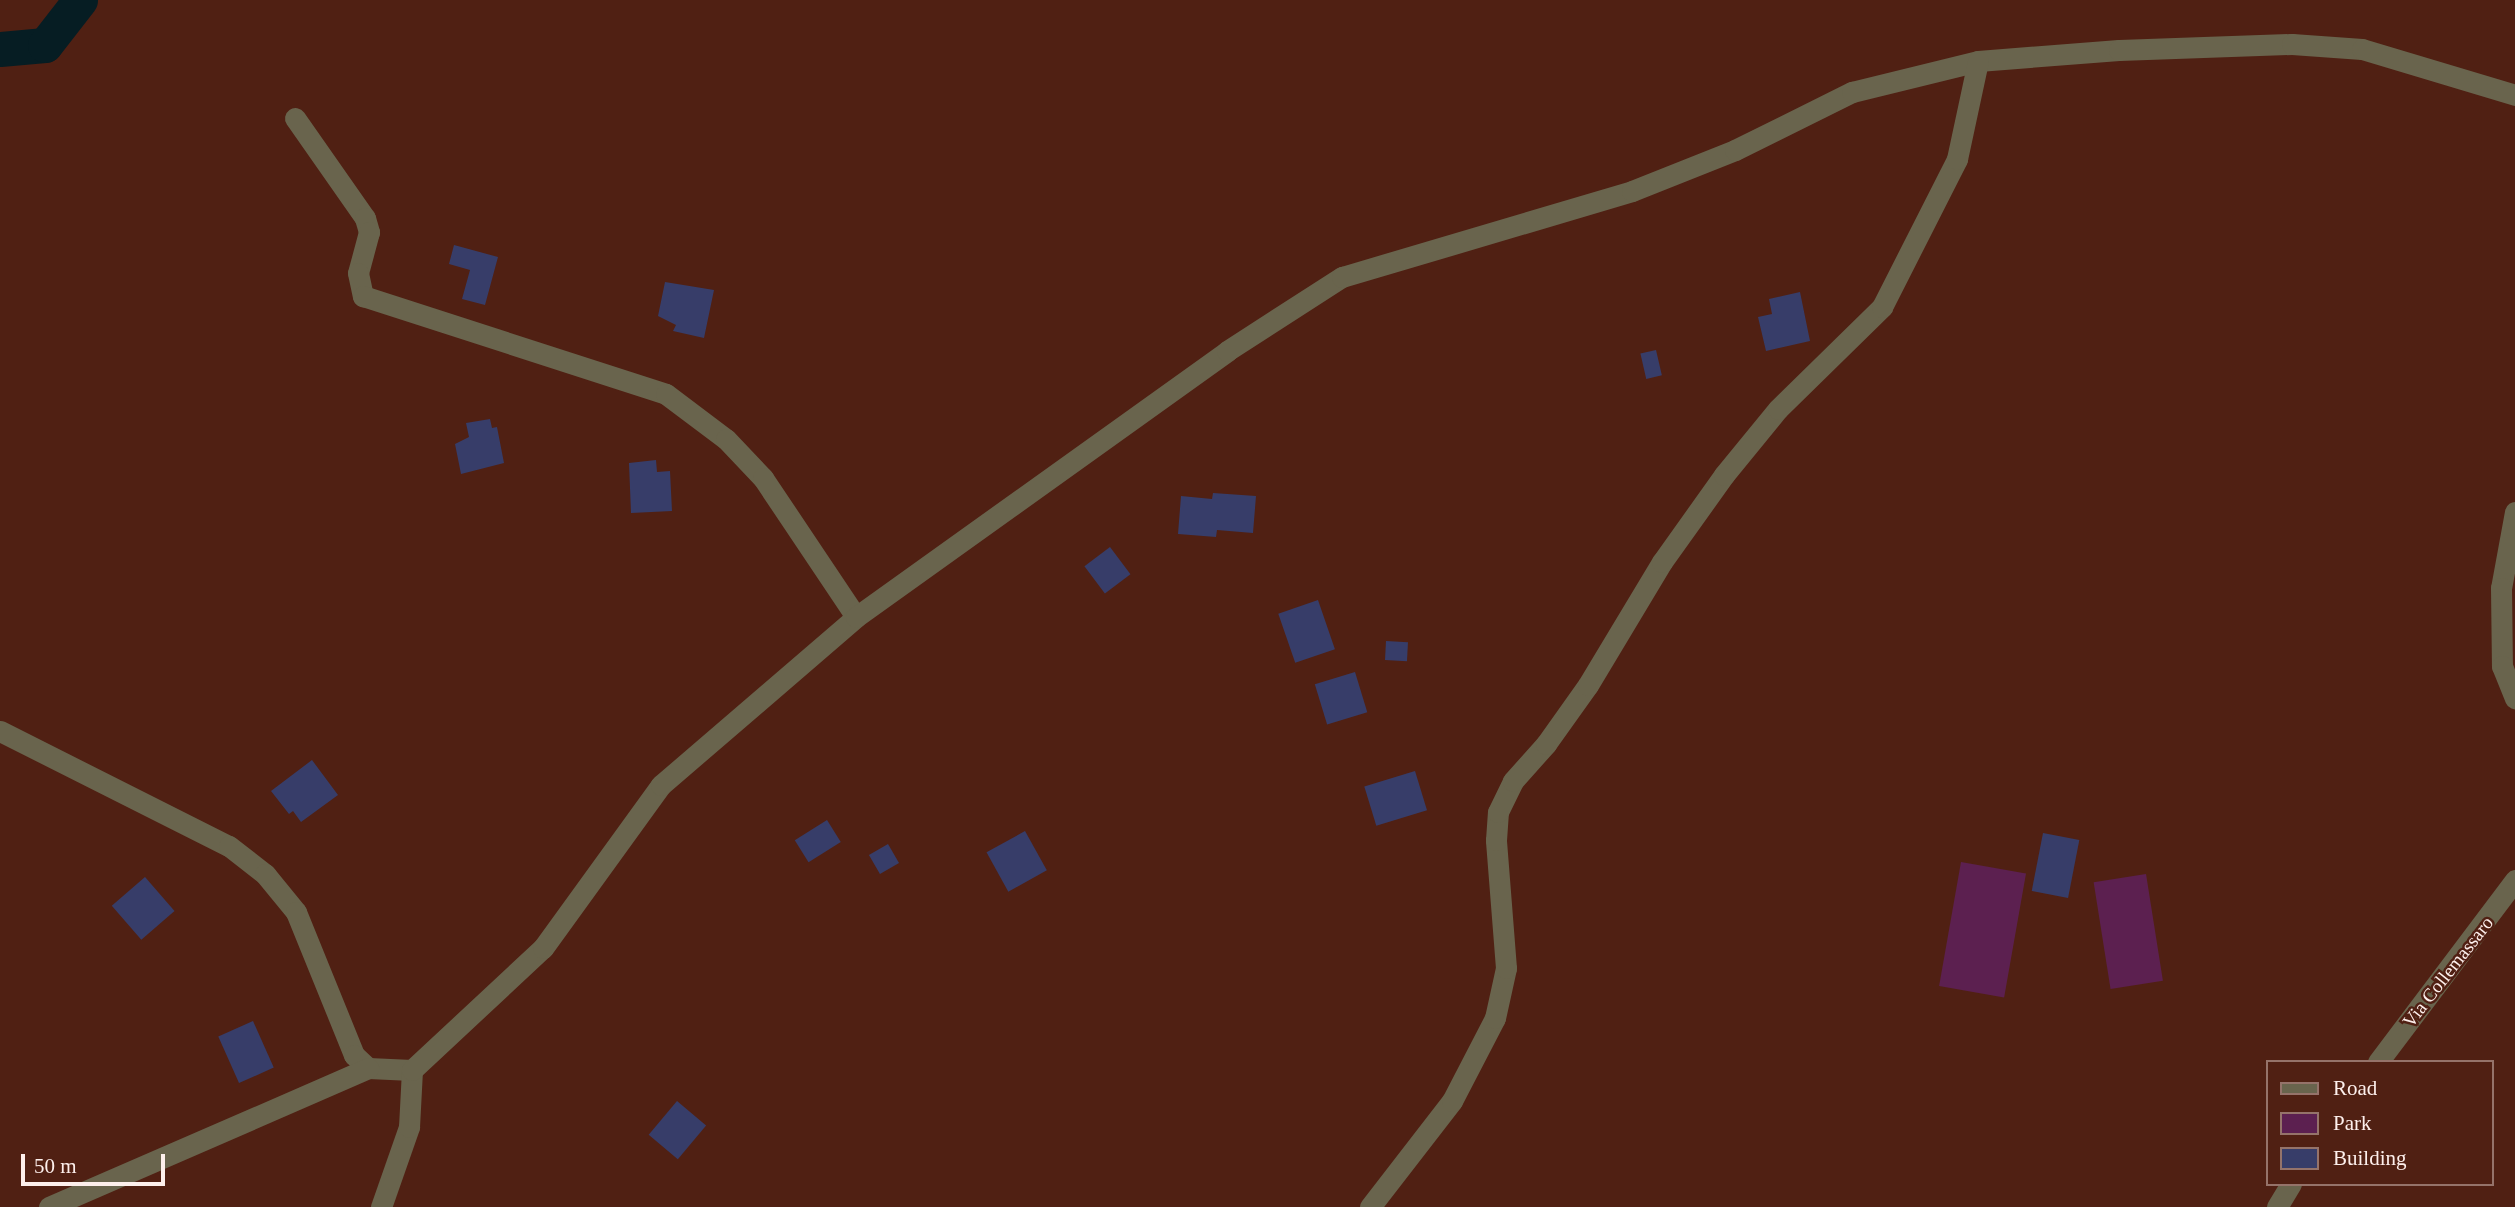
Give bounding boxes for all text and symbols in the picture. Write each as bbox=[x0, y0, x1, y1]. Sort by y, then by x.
street label: Via Collemassaro bbox=[2398, 912, 2498, 1032]
legend bbox=[2266, 1060, 2494, 1186]
text: Road bbox=[2333, 1076, 2377, 1100]
text: Park bbox=[2333, 1111, 2372, 1135]
scale bar bbox=[24, 1140, 168, 1184]
text: Building bbox=[2333, 1146, 2407, 1170]
text: 50 m bbox=[34, 1154, 77, 1178]

